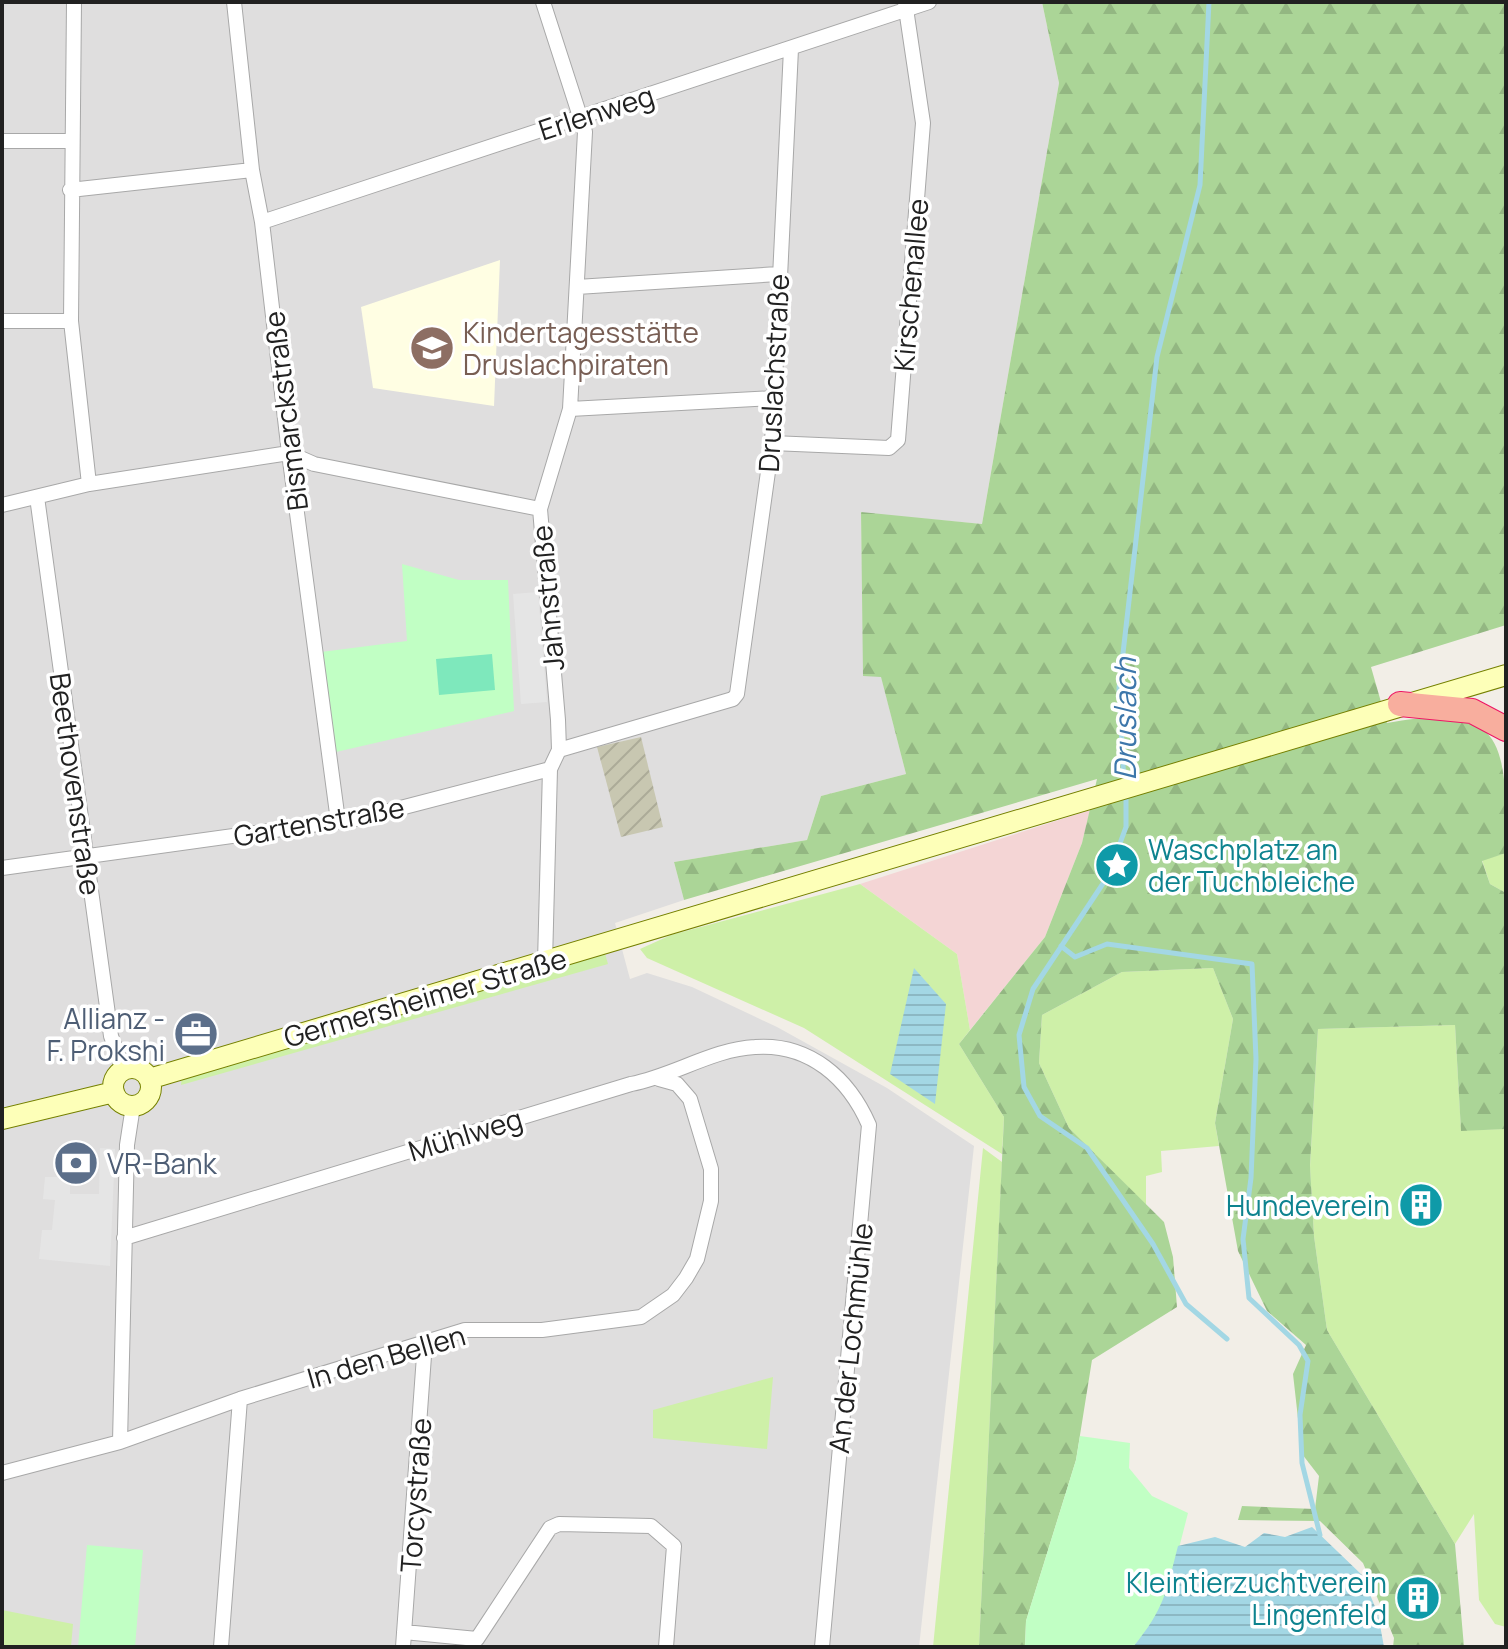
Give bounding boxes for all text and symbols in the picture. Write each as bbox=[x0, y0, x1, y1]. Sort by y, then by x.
street label: Erlenweg bbox=[534, 76, 658, 148]
street label: Kirschenallee bbox=[884, 197, 936, 373]
street label: Druslachstraße bbox=[749, 273, 797, 473]
street label: Bismarckstraße bbox=[254, 309, 316, 513]
place label: Kindertagesstätte Druslachpiraten bbox=[463, 313, 699, 383]
school or university icon: Kindertagesstätte Druslachpiraten bbox=[408, 324, 456, 372]
street label: Jahnstraße bbox=[522, 524, 572, 672]
water label: Druslach bbox=[1104, 657, 1145, 780]
street label: Beethovenstraße bbox=[42, 670, 110, 898]
street label: Gartenstraße bbox=[231, 787, 407, 855]
place label: Waschplatz an der Tuchbleiche bbox=[1148, 830, 1355, 900]
place icon: Waschplatz an der Tuchbleiche bbox=[1093, 841, 1141, 889]
street label: Germersheimer Straße bbox=[279, 938, 571, 1056]
place label: Allianz - F. Prokshi bbox=[47, 999, 165, 1069]
office icon: Allianz - F. Prokshi bbox=[172, 1010, 220, 1058]
street label: Mühlweg bbox=[403, 1099, 527, 1169]
bank icon: VR-Bank bbox=[52, 1139, 100, 1187]
place label: VR-Bank bbox=[107, 1144, 218, 1182]
building icon: Hundeverein bbox=[1397, 1181, 1445, 1229]
place label: Hundeverein bbox=[1226, 1186, 1390, 1224]
street label: An der Lochmühle bbox=[819, 1221, 881, 1455]
street label: In den Bellen bbox=[303, 1315, 469, 1397]
street label: Torcystraße bbox=[391, 1417, 439, 1573]
place label: Kleintierzuchtverein Lingenfeld bbox=[1126, 1563, 1387, 1633]
building icon: Kleintierzuchtverein Lingenfeld bbox=[1394, 1574, 1442, 1622]

